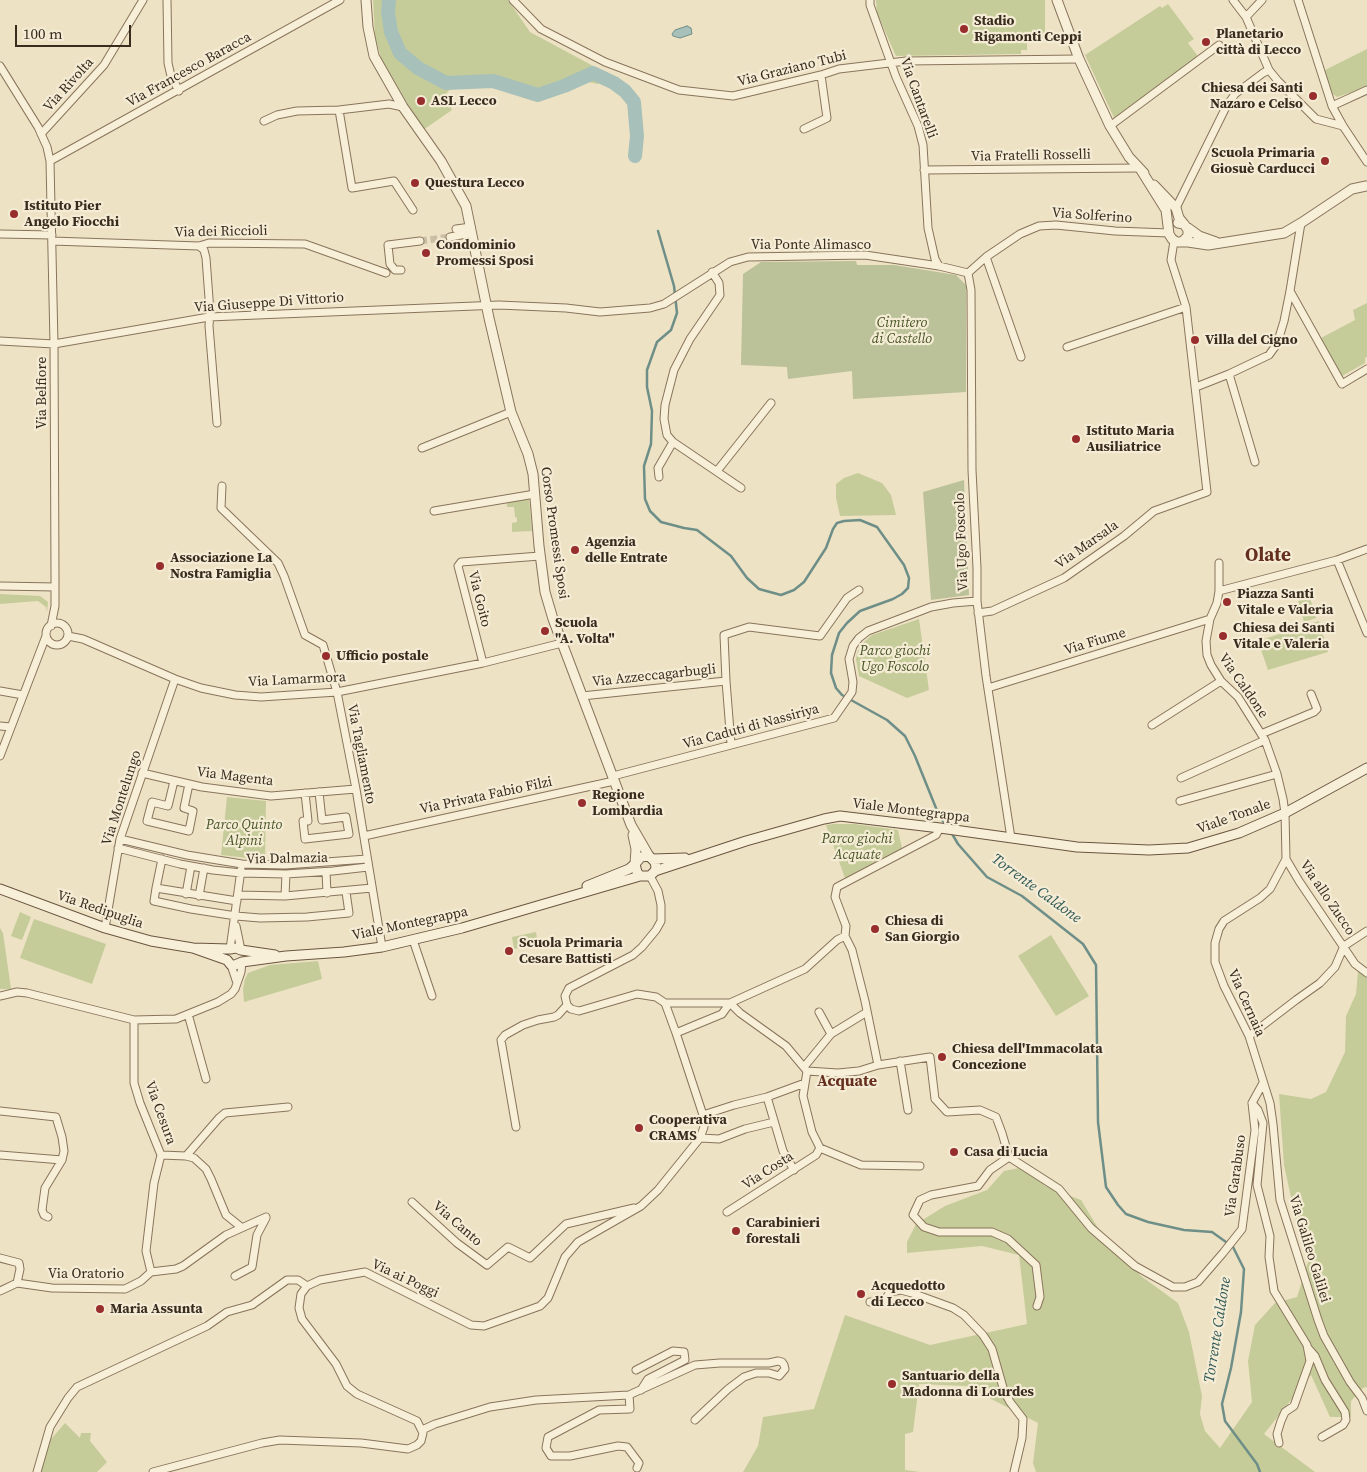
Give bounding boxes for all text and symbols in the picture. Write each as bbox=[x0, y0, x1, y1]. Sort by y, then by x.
place label: Stadio Rigamonti Ceppi bbox=[974, 13, 1082, 46]
scale bar bbox=[18, 15, 134, 47]
text: 100 m bbox=[23, 23, 63, 44]
marker: Stadio Rigamonti Ceppi bbox=[958, 23, 970, 35]
place label: Planetario città di Lecco bbox=[1216, 26, 1301, 58]
street label: Via Francesco Baracca bbox=[124, 29, 254, 111]
marker: Planetario città di Lecco bbox=[1200, 36, 1212, 48]
street label: Via Graziano Tubi bbox=[736, 47, 848, 91]
street label: Via Rivolta bbox=[40, 55, 98, 115]
street label: Via Cantarelli bbox=[896, 55, 940, 141]
place label: Chiesa dei Santi Nazaro e Celso bbox=[1201, 80, 1303, 112]
marker: Chiesa dei Santi Nazaro e Celso bbox=[1307, 90, 1319, 102]
place label: ASL Lecco bbox=[431, 93, 497, 109]
marker: ASL Lecco bbox=[415, 95, 427, 107]
place label: Scuola Primaria Giosuè Carducci bbox=[1210, 145, 1315, 178]
street label: Via Fratelli Rosselli bbox=[971, 147, 1091, 165]
marker: Scuola Primaria Giosuè Carducci bbox=[1319, 155, 1331, 167]
place label: Questura Lecco bbox=[425, 175, 524, 191]
marker: Questura Lecco bbox=[409, 177, 421, 189]
place label: Istituto Pier Angelo Fiocchi bbox=[24, 198, 119, 230]
street label: Via Solferino bbox=[1051, 205, 1133, 227]
marker: Istituto Pier Angelo Fiocchi bbox=[8, 208, 20, 220]
street label: Via dei Riccioli bbox=[174, 223, 268, 241]
place label: Condominio Promessi Sposi bbox=[436, 237, 534, 270]
street label: Via Ponte Alimasco bbox=[751, 237, 871, 253]
marker: Condominio Promessi Sposi bbox=[420, 247, 432, 259]
street label: Via Giuseppe Di Vittorio bbox=[193, 289, 345, 317]
park label: Cimitero di Castello bbox=[872, 315, 932, 348]
place label: Villa del Cigno bbox=[1205, 332, 1298, 348]
marker: Villa del Cigno bbox=[1189, 334, 1201, 346]
street label: Via Belfiore bbox=[34, 357, 50, 429]
place label: Istituto Maria Ausiliatrice bbox=[1086, 423, 1174, 456]
marker: Istituto Maria Ausiliatrice bbox=[1070, 433, 1082, 445]
street label: Corso Promessi Sposi bbox=[536, 466, 572, 600]
street label: Via Ugo Foscolo bbox=[952, 492, 972, 592]
street label: Via Marsala bbox=[1052, 517, 1122, 573]
place label: Agenzia delle Entrate bbox=[585, 534, 667, 566]
marker: Agenzia delle Entrate bbox=[569, 544, 581, 556]
district label: Olate bbox=[1245, 545, 1291, 567]
place label: Associazione La Nostra Famiglia bbox=[170, 550, 273, 582]
marker: Associazione La Nostra Famiglia bbox=[154, 560, 166, 572]
street label: Via Goito bbox=[464, 569, 494, 629]
place label: Piazza Santi Vitale e Valeria bbox=[1237, 586, 1333, 618]
marker: Piazza Santi Vitale e Valeria bbox=[1221, 596, 1233, 608]
place label: Scuola "A. Volta" bbox=[555, 615, 615, 648]
place label: Chiesa dei Santi Vitale e Valeria bbox=[1233, 620, 1335, 652]
marker: Scuola "A. Volta" bbox=[539, 625, 551, 637]
street label: Via Fiume bbox=[1062, 625, 1128, 659]
marker: Chiesa dei Santi Vitale e Valeria bbox=[1217, 630, 1229, 642]
park label: Parco giochi Ugo Foscolo bbox=[859, 643, 931, 676]
place label: Ufficio postale bbox=[336, 648, 429, 664]
marker: Ufficio postale bbox=[320, 650, 332, 662]
street label: Via Caldone bbox=[1215, 650, 1271, 722]
street label: Via Azzeccagarbugli bbox=[591, 661, 717, 691]
street label: Via Lamarmora bbox=[248, 669, 346, 691]
street label: Via Caduti di Nassiriya bbox=[681, 701, 821, 753]
street label: Via Tagliamento bbox=[343, 703, 379, 805]
street label: Via Montelungo bbox=[99, 748, 145, 848]
street label: Via Magenta bbox=[196, 764, 274, 790]
street label: Via Privata Fabio Filzi bbox=[418, 774, 554, 818]
place label: Regione Lombardia bbox=[592, 787, 663, 820]
street label: Viale Montegrappa bbox=[851, 795, 971, 827]
street label: Viale Tonale bbox=[1195, 796, 1273, 838]
marker: Regione Lombardia bbox=[576, 797, 588, 809]
park label: Parco Quinto Alpini bbox=[206, 817, 282, 850]
park label: Parco giochi Acquate bbox=[821, 831, 893, 864]
street label: Via Dalmazia bbox=[246, 850, 328, 868]
water label: Torrente Caldone bbox=[988, 850, 1084, 928]
street label: Via allo Zucco bbox=[1296, 857, 1358, 939]
street label: Via Redipuglia bbox=[55, 887, 145, 933]
street label: Viale Montegrappa bbox=[350, 903, 470, 945]
place label: Chiesa di San Giorgio bbox=[885, 913, 960, 946]
marker: Chiesa di San Giorgio bbox=[869, 923, 881, 935]
place label: Scuola Primaria Cesare Battisti bbox=[519, 935, 623, 968]
marker: Scuola Primaria Cesare Battisti bbox=[503, 945, 515, 957]
street label: Via Cernaia bbox=[1224, 967, 1268, 1039]
place label: Chiesa dell'Immacolata Concezione bbox=[952, 1041, 1103, 1074]
marker: Chiesa dell'Immacolata Concezione bbox=[936, 1051, 948, 1063]
district label: Acquate bbox=[817, 1072, 877, 1092]
street label: Via Cesura bbox=[141, 1079, 179, 1147]
place label: Cooperativa CRAMS bbox=[649, 1112, 727, 1144]
marker: Cooperativa CRAMS bbox=[633, 1122, 645, 1134]
street label: Via Garabuso bbox=[1222, 1134, 1250, 1218]
place label: Casa di Lucia bbox=[964, 1144, 1048, 1160]
marker: Casa di Lucia bbox=[948, 1146, 960, 1158]
street label: Via Costa bbox=[739, 1148, 797, 1194]
street label: Via Galileo Galilei bbox=[1285, 1193, 1333, 1305]
street label: Via Canto bbox=[429, 1198, 485, 1250]
place label: Carabinieri forestali bbox=[746, 1215, 820, 1248]
marker: Carabinieri forestali bbox=[730, 1225, 742, 1237]
street label: Via ai Poggi bbox=[369, 1256, 441, 1302]
street label: Via Oratorio bbox=[48, 1266, 124, 1282]
water label: Torrente Caldone bbox=[1201, 1276, 1235, 1384]
place label: Acquedotto di Lecco bbox=[871, 1278, 945, 1310]
marker: Acquedotto di Lecco bbox=[855, 1288, 867, 1300]
place label: Maria Assunta bbox=[110, 1301, 203, 1317]
marker: Maria Assunta bbox=[94, 1303, 106, 1315]
place label: Santuario della Madonna di Lourdes bbox=[902, 1368, 1034, 1400]
marker: Santuario della Madonna di Lourdes bbox=[886, 1378, 898, 1390]

